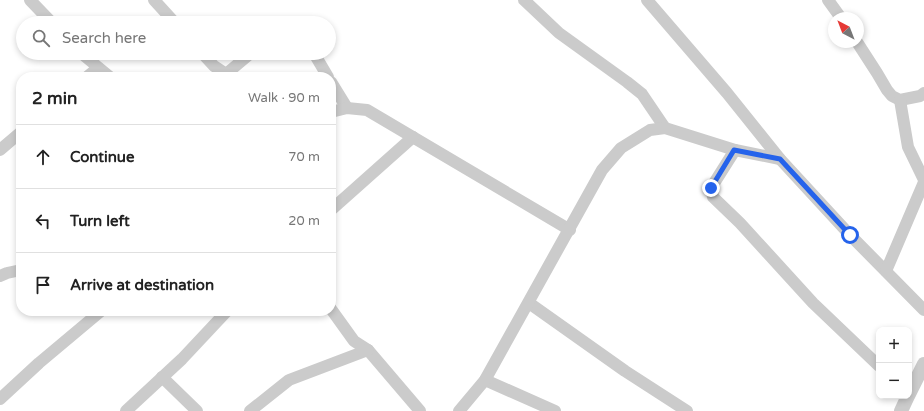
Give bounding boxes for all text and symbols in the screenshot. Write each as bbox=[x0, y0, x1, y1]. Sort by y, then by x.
north arrow bbox=[828, 12, 864, 48]
search box bbox=[16, 16, 336, 60]
icon: search bbox=[30, 27, 52, 49]
text: Search here bbox=[62, 29, 146, 47]
text: 2 min bbox=[32, 88, 77, 109]
text: Walk · 90 m bbox=[248, 90, 320, 106]
icon: ahead bbox=[32, 146, 54, 168]
text: Continue bbox=[70, 148, 134, 166]
text: 70 m bbox=[288, 149, 320, 165]
route end bbox=[702, 179, 720, 197]
icon: left bbox=[32, 210, 54, 232]
text: Turn left bbox=[70, 212, 130, 230]
text: 20 m bbox=[288, 213, 320, 229]
route start bbox=[841, 226, 859, 244]
icon: arrive bbox=[32, 274, 54, 296]
text: Arrive at destination bbox=[70, 276, 214, 294]
map controls bbox=[876, 327, 912, 399]
button: + bbox=[876, 327, 912, 363]
button: − bbox=[876, 363, 912, 399]

